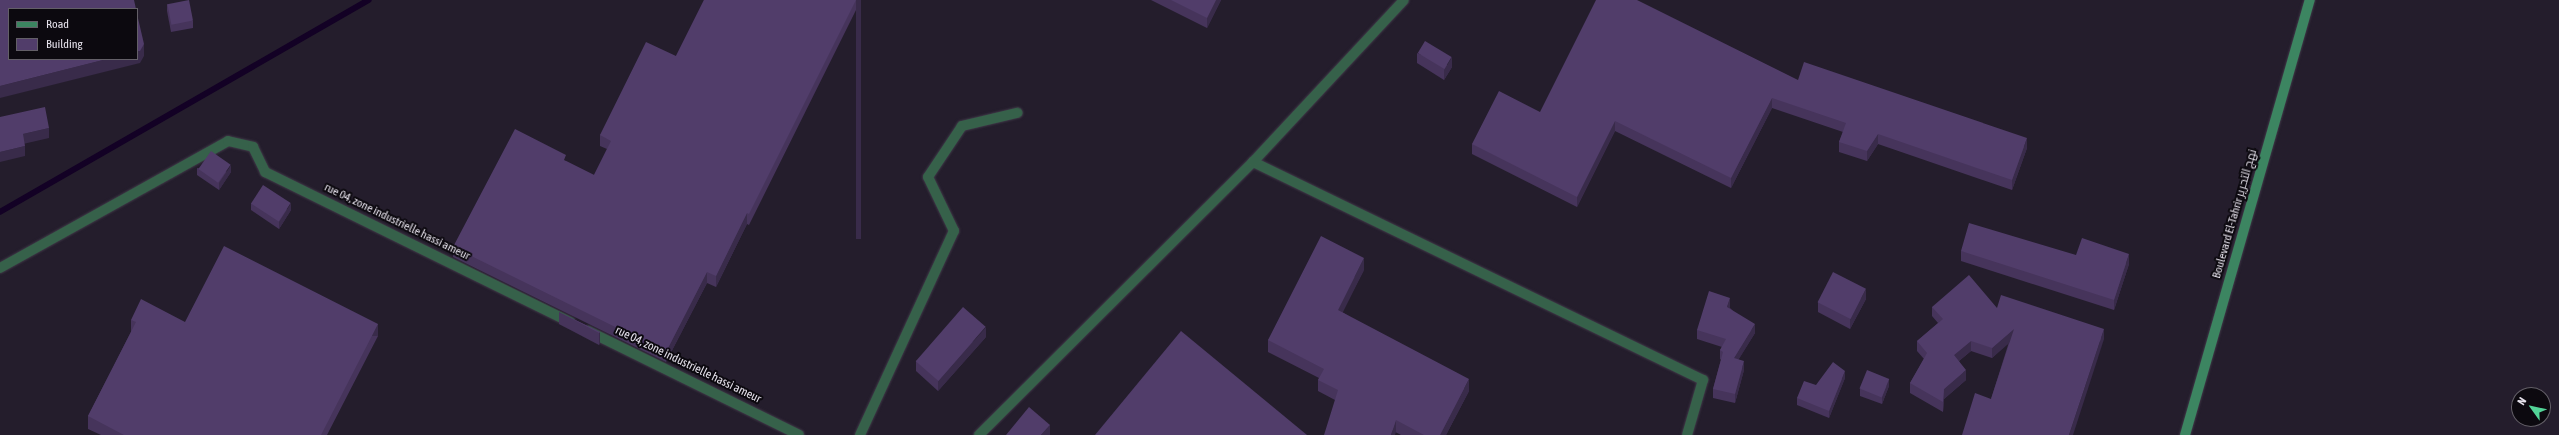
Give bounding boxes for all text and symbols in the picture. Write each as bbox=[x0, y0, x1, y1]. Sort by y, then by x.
legend bbox=[8, 8, 138, 60]
text: Road bbox=[46, 17, 69, 31]
text: Building bbox=[46, 37, 83, 51]
street label: Boulevard El-Tahrir نهج التحرير bbox=[2210, 148, 2260, 280]
street label: rue 04, zone industrielle hassi ameur bbox=[322, 180, 472, 264]
street label: rue 04, zone industrielle hassi ameur bbox=[613, 323, 763, 407]
north arrow bbox=[2511, 387, 2551, 427]
text: N bbox=[2515, 395, 2529, 407]

